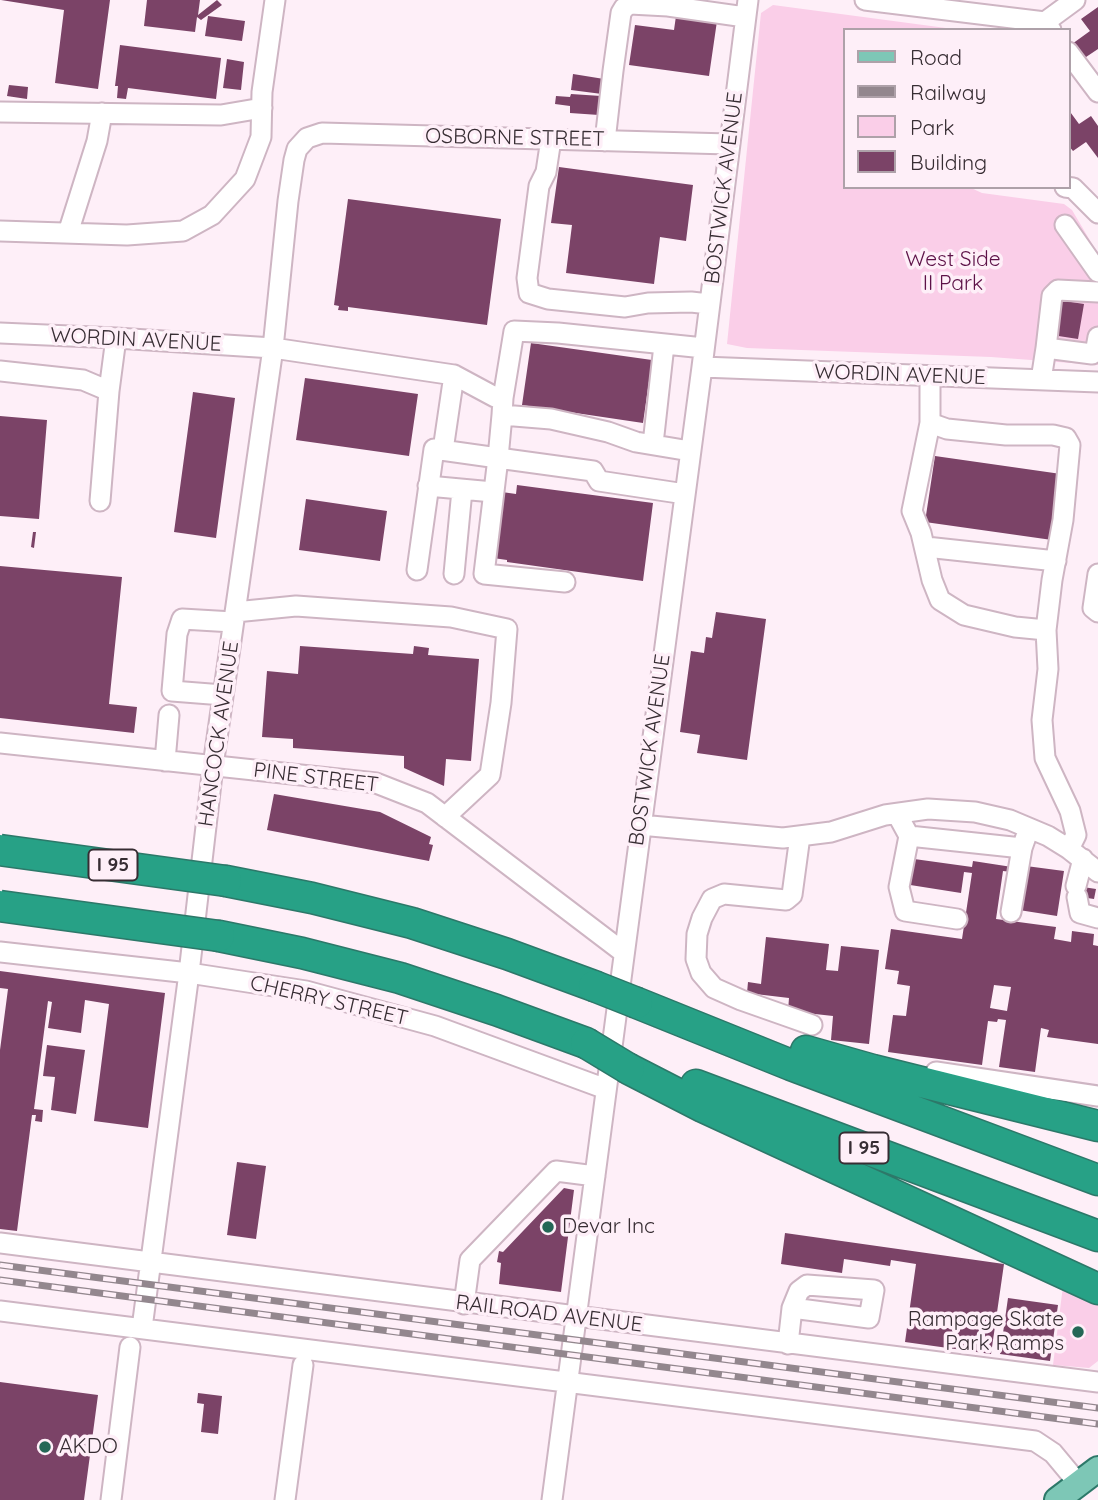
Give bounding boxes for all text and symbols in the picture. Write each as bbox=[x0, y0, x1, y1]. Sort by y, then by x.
legend bbox=[842, 28, 1070, 189]
text: Road bbox=[910, 44, 962, 70]
text: Railway bbox=[910, 79, 986, 105]
street label: BOSTWICK AVENUE bbox=[700, 91, 748, 285]
text: Park bbox=[910, 114, 954, 140]
street label: OSBORNE STREET bbox=[425, 124, 605, 152]
text: Building bbox=[910, 149, 987, 175]
park label: West Side II Park bbox=[905, 247, 1001, 297]
street label: WORDIN AVENUE bbox=[50, 323, 222, 357]
street label: WORDIN AVENUE bbox=[814, 359, 986, 391]
street label: HANCOCK AVENUE bbox=[193, 640, 245, 828]
street label: BOSTWICK AVENUE bbox=[624, 653, 676, 847]
street label: PINE STREET bbox=[252, 758, 380, 798]
road number: I 95 bbox=[88, 850, 138, 880]
street label: CHERRY STREET bbox=[248, 971, 410, 1031]
road number: I 95 bbox=[840, 1132, 888, 1164]
place label: Devar Inc bbox=[562, 1214, 655, 1240]
marker: Devar Inc bbox=[540, 1219, 556, 1235]
street label: RAILROAD AVENUE bbox=[454, 1290, 644, 1338]
place label: Rampage Skate Park Ramps bbox=[908, 1307, 1064, 1357]
marker: Rampage Skate Park Ramps bbox=[1070, 1324, 1086, 1340]
place label: AKDO bbox=[59, 1434, 118, 1460]
marker: AKDO bbox=[37, 1439, 53, 1455]

